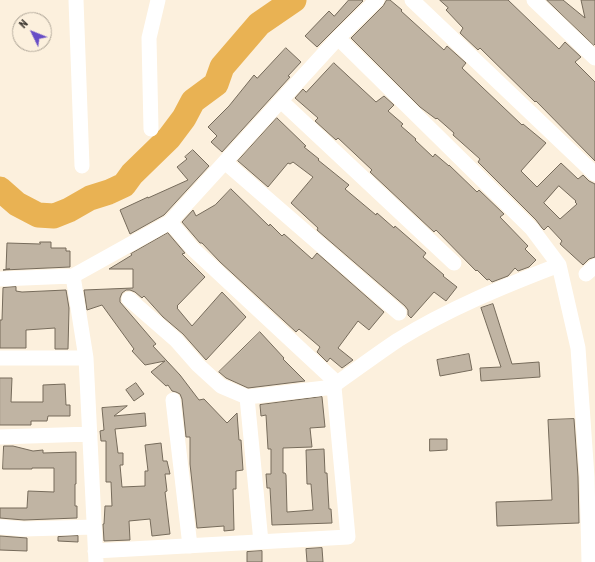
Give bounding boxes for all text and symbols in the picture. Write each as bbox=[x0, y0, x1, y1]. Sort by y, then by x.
north arrow bbox=[12, 12, 52, 52]
text: N bbox=[17, 17, 31, 31]

